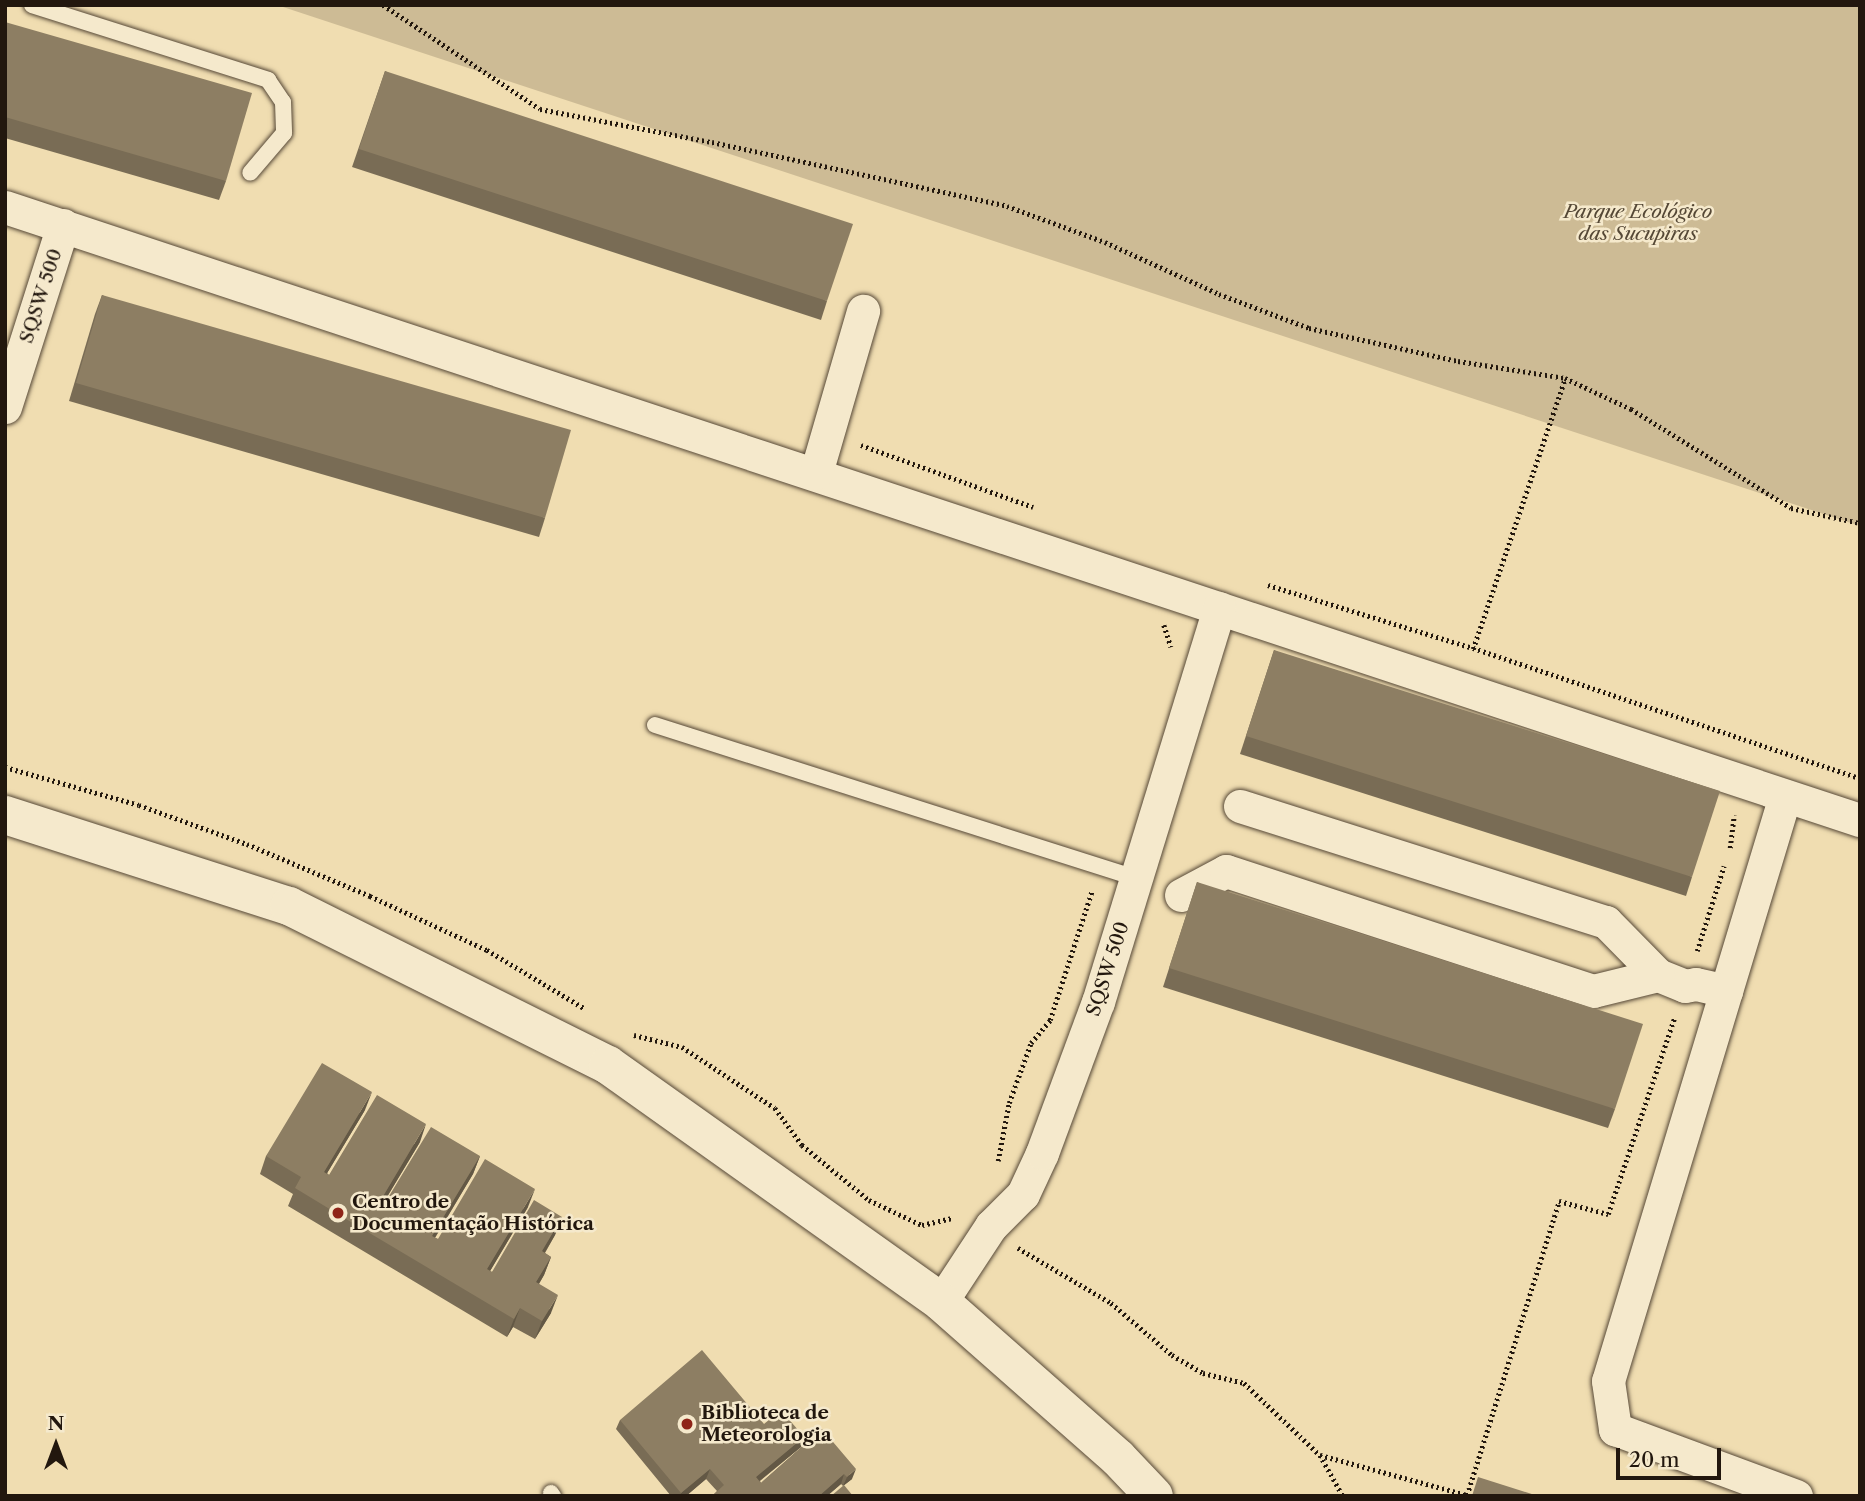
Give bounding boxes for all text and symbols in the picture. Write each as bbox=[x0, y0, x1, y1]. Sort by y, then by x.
park label: Parque Ecológico das Sucupiras bbox=[1564, 201, 1712, 245]
street label: SQSW 500 bbox=[15, 245, 67, 347]
street label: SQSW 500 bbox=[1082, 918, 1134, 1020]
place label: Centro de Documentação Histórica bbox=[352, 1191, 594, 1235]
marker: Centro de Documentação Histórica bbox=[330, 1205, 346, 1221]
place label: Biblioteca de Meteorologia bbox=[701, 1402, 832, 1446]
north arrow bbox=[21, 1410, 91, 1480]
text: N bbox=[48, 1412, 64, 1435]
marker: Biblioteca de Meteorologia bbox=[679, 1416, 695, 1432]
scale bar bbox=[1620, 1434, 1725, 1478]
text: 20 m bbox=[1629, 1447, 1680, 1472]

